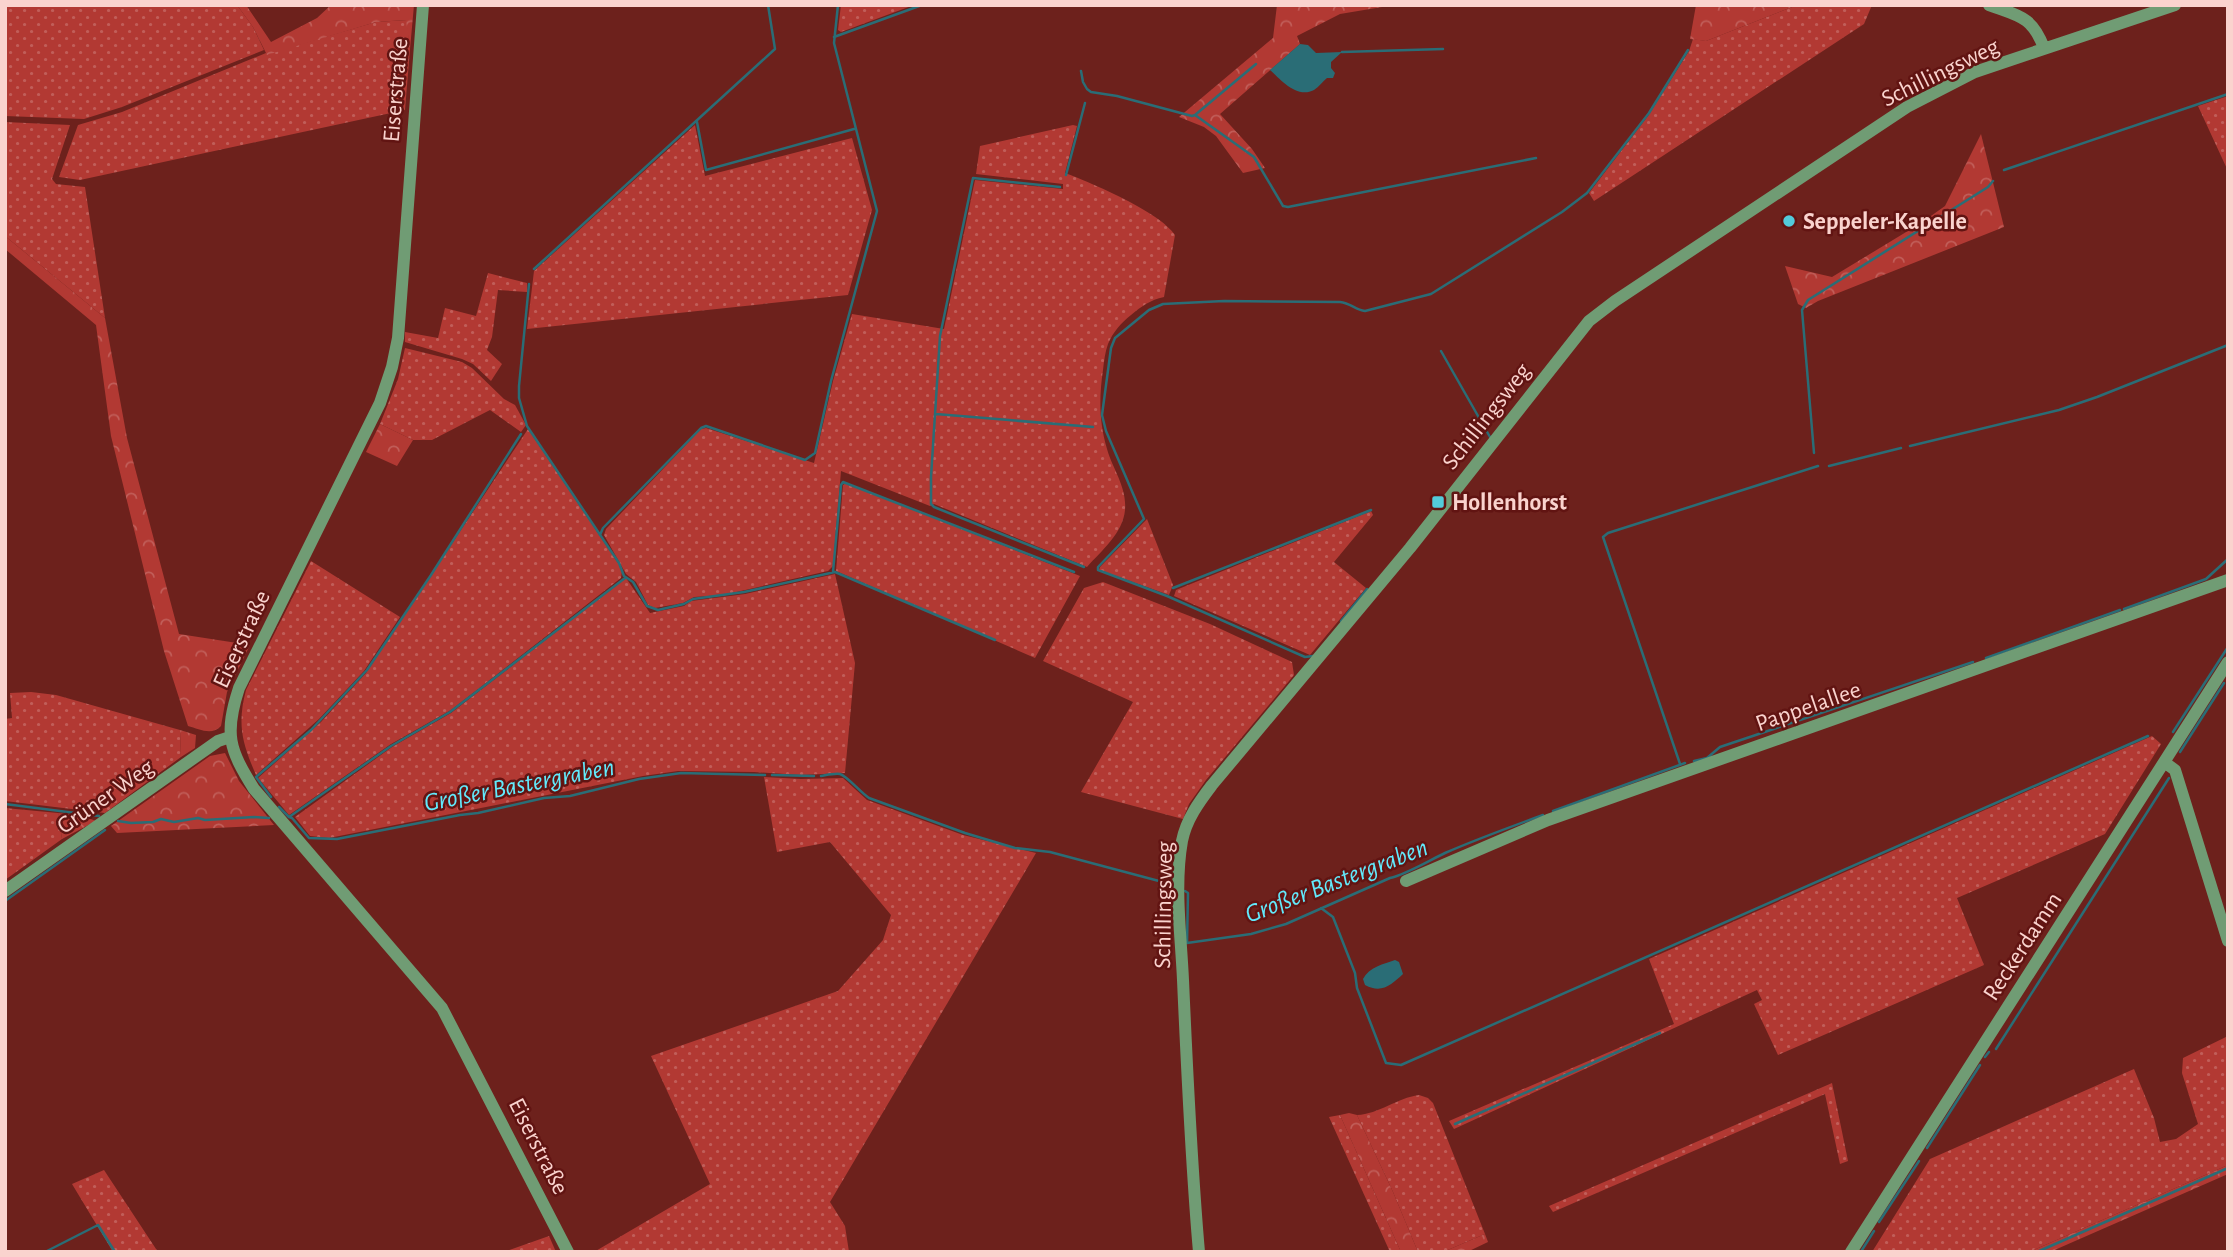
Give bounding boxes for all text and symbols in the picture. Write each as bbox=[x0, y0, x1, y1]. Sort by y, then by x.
street label: Schillingsweg bbox=[1878, 34, 2003, 112]
street label: Eiserstraße bbox=[379, 37, 413, 143]
place label: Seppeler-Kapelle bbox=[1803, 210, 1967, 234]
marker: Seppeler-Kapelle bbox=[1781, 213, 1797, 229]
street label: Schillingsweg bbox=[1438, 359, 1536, 474]
place label: Hollenhorst bbox=[1452, 491, 1567, 515]
marker: Hollenhorst bbox=[1430, 494, 1446, 510]
street label: Eiserstraße bbox=[209, 587, 275, 692]
street label: Pappelallee bbox=[1753, 678, 1864, 736]
water label: Großer Bastergraben bbox=[422, 754, 617, 816]
street label: Grüner Weg bbox=[53, 755, 158, 839]
water label: Großer Bastergraben bbox=[1241, 834, 1431, 928]
street label: Schillingsweg bbox=[1151, 841, 1177, 969]
street label: Reckerdamm bbox=[1979, 888, 2067, 1005]
street label: Eiserstraße bbox=[504, 1094, 573, 1198]

